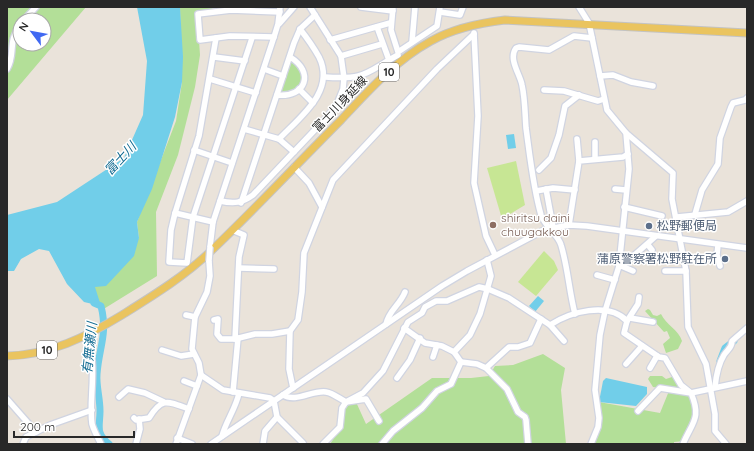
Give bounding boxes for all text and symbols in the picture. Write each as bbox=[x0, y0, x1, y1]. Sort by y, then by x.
north arrow bbox=[12, 12, 52, 52]
text: N bbox=[15, 20, 32, 34]
road number: 10 bbox=[379, 63, 399, 81]
street label: 富士川身延線 bbox=[309, 73, 370, 135]
water label: 富士川 bbox=[101, 137, 141, 178]
place label: shiritsu daini chuugakkou bbox=[501, 210, 570, 239]
place label: 松野郵便局 bbox=[657, 218, 717, 233]
marker: shiritsu daini chuugakkou bbox=[488, 220, 498, 230]
marker: 松野郵便局 bbox=[644, 221, 654, 231]
place label: 蒲原警察署松野駐在所 bbox=[597, 251, 717, 266]
marker: 蒲原警察署松野駐在所 bbox=[720, 254, 730, 264]
water label: 有無瀬川 bbox=[78, 319, 100, 375]
road number: 10 bbox=[37, 341, 57, 359]
scale bar bbox=[14, 413, 134, 439]
text: 200 m bbox=[20, 419, 55, 434]

